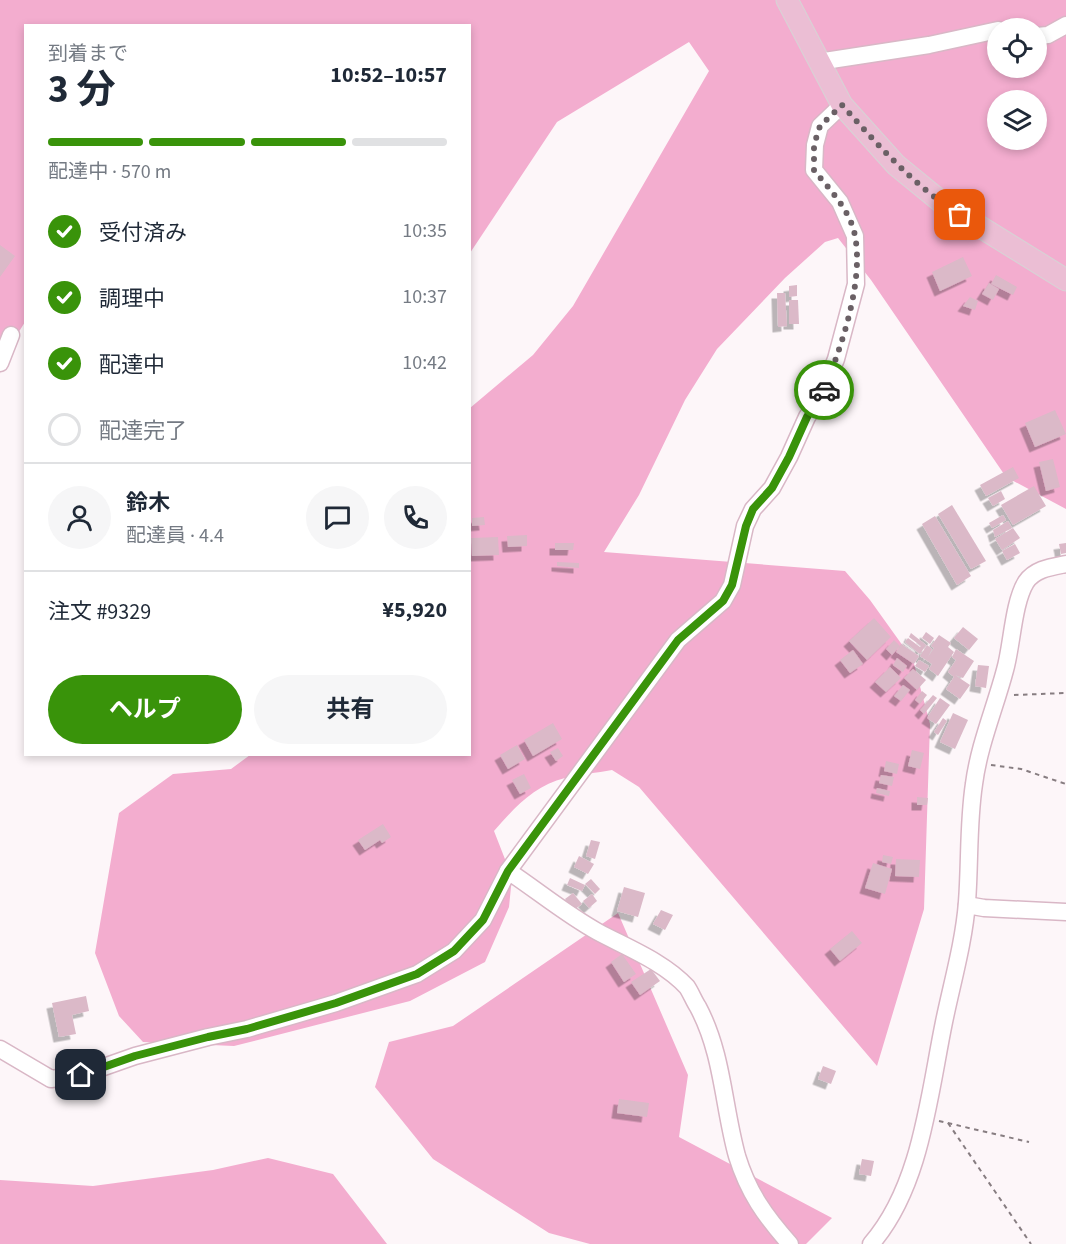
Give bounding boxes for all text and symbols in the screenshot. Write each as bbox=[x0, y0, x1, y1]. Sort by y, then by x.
map controls bbox=[987, 18, 1047, 150]
button: locate bbox=[987, 18, 1047, 78]
text: 到着まで bbox=[48, 40, 128, 68]
text: 10:52–10:57 bbox=[330, 59, 447, 91]
text: 3 分 bbox=[48, 62, 115, 118]
button: layers bbox=[987, 90, 1047, 150]
text: 配達中 · 570 m bbox=[48, 158, 171, 186]
pin bbox=[934, 189, 985, 240]
icon: bag bbox=[943, 198, 976, 231]
icon: check bbox=[48, 215, 81, 248]
text: 受付済み bbox=[99, 217, 187, 249]
text: 10:35 bbox=[402, 217, 447, 245]
icon: check bbox=[48, 281, 81, 314]
text: 調理中 bbox=[99, 283, 165, 315]
text: 10:37 bbox=[402, 283, 447, 311]
icon: check bbox=[48, 347, 81, 380]
text: 配達中 bbox=[99, 349, 165, 381]
text: 10:42 bbox=[402, 349, 447, 377]
courier bbox=[794, 360, 854, 420]
icon: car bbox=[808, 374, 841, 407]
text: 配達完了 bbox=[99, 415, 187, 447]
button: person bbox=[48, 486, 111, 549]
button: chat bbox=[306, 486, 369, 549]
button: phone bbox=[384, 486, 447, 549]
text: 鈴木 bbox=[126, 487, 170, 519]
text: 配達員 · 4.4 bbox=[126, 522, 224, 550]
text: ¥5,920 bbox=[382, 594, 447, 626]
text: 注文 #9329 bbox=[48, 596, 151, 628]
button: ヘルプ bbox=[48, 675, 242, 744]
button: 共有 bbox=[254, 675, 447, 744]
pin bbox=[55, 1049, 106, 1100]
icon: home bbox=[64, 1058, 97, 1091]

